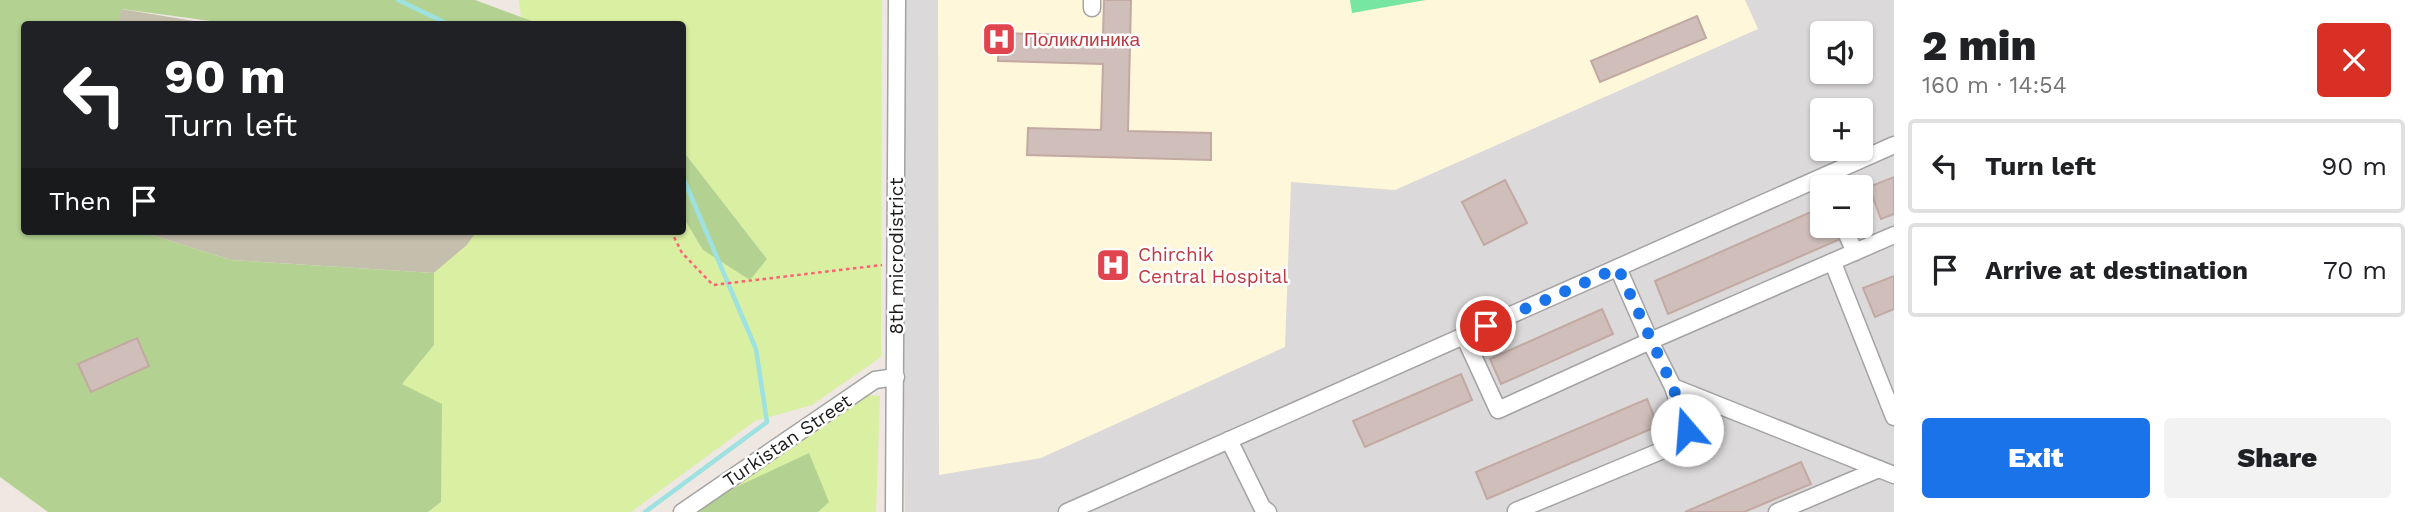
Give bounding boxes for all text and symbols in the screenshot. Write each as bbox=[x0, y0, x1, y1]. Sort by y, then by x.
hospital icon: Поликлиника bbox=[980, 20, 1018, 58]
map controls bbox=[1810, 21, 1873, 238]
button: sound bbox=[1810, 21, 1873, 84]
text: 2 min bbox=[1922, 21, 2036, 70]
button: close bbox=[2317, 23, 2391, 97]
place label: Поликлиника bbox=[1024, 28, 1141, 51]
text: 90 m bbox=[164, 47, 286, 105]
icon: left bbox=[49, 49, 140, 140]
text: 160 m · 14:54 bbox=[1922, 72, 2067, 99]
button: + bbox=[1810, 98, 1873, 161]
text: Turn left bbox=[164, 106, 297, 144]
icon: left bbox=[1926, 147, 1964, 185]
text: Turn left bbox=[1985, 151, 2096, 181]
text: 90 m bbox=[2321, 151, 2387, 181]
button: − bbox=[1810, 175, 1873, 238]
street label: 8th microdistrict bbox=[885, 178, 908, 334]
icon: arrive bbox=[125, 182, 163, 220]
text: Then bbox=[49, 186, 111, 216]
place label: Chirchik Central Hospital bbox=[1138, 243, 1288, 288]
hospital icon: Chirchik Central Hospital bbox=[1094, 246, 1132, 284]
icon: arrive bbox=[1926, 251, 1964, 289]
text: Arrive at destination bbox=[1985, 255, 2248, 285]
text: 70 m bbox=[2323, 255, 2387, 285]
pin bbox=[1456, 296, 1516, 356]
icon: arrive bbox=[1467, 307, 1505, 345]
street label: Turkistan Street bbox=[719, 389, 856, 492]
position arrow bbox=[1650, 393, 1724, 467]
button: Exit bbox=[1922, 418, 2150, 498]
button: Share bbox=[2164, 418, 2391, 498]

